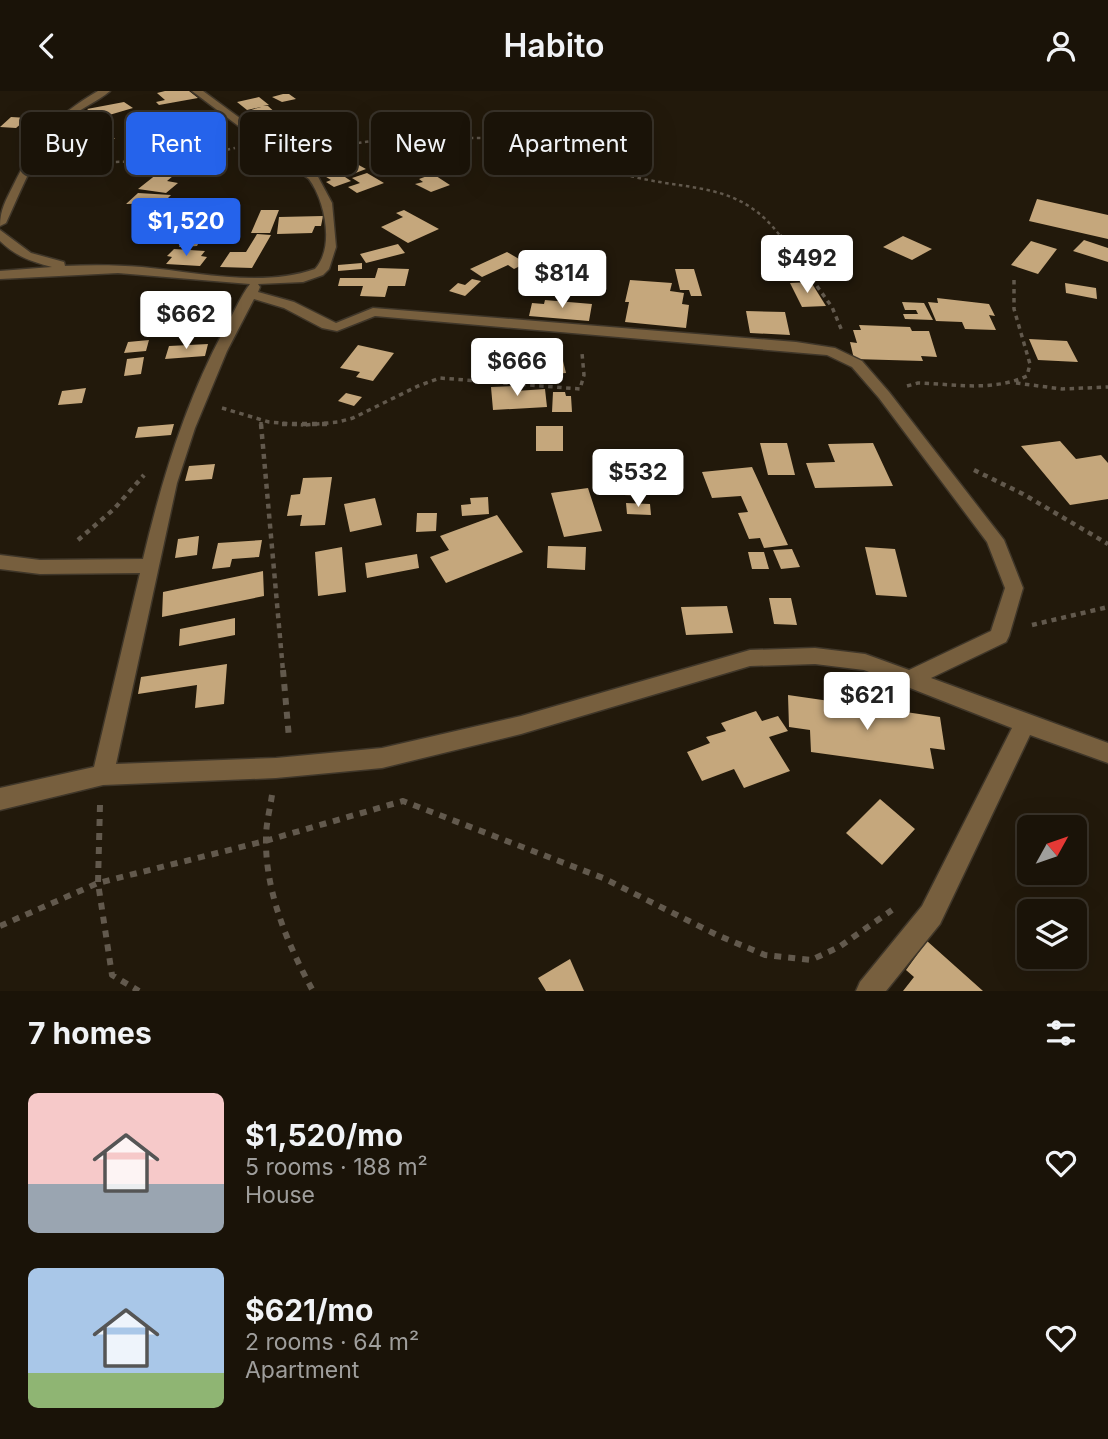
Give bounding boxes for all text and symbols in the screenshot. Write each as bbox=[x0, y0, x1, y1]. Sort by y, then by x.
text: Habito bbox=[503, 26, 605, 65]
icon: back bbox=[28, 27, 66, 65]
icon: person bbox=[1042, 27, 1080, 65]
chip: Buy bbox=[21, 112, 112, 175]
chip: Rent bbox=[126, 112, 226, 175]
chip: Filters bbox=[240, 112, 357, 175]
chip: New bbox=[371, 112, 470, 175]
chip: Apartment bbox=[484, 112, 652, 175]
pin: $1,520 bbox=[129, 199, 243, 258]
text: $1,520 bbox=[147, 207, 225, 235]
pin: $492 bbox=[766, 235, 848, 295]
text: $492 bbox=[777, 244, 837, 272]
pin: $814 bbox=[521, 251, 603, 310]
text: $814 bbox=[534, 259, 590, 287]
pin: $662 bbox=[145, 292, 227, 351]
text: $662 bbox=[156, 300, 216, 328]
pin: $666 bbox=[476, 338, 558, 398]
text: $666 bbox=[487, 347, 547, 375]
pin: $532 bbox=[597, 449, 679, 509]
text: $532 bbox=[608, 458, 668, 486]
pin: $621 bbox=[826, 673, 908, 732]
text: $621 bbox=[840, 681, 894, 709]
north arrow bbox=[1017, 815, 1087, 885]
map controls bbox=[1017, 815, 1087, 969]
button: layers bbox=[1017, 899, 1087, 969]
icon: filters bbox=[1042, 1014, 1080, 1052]
text: 7 homes bbox=[28, 1015, 152, 1051]
text: $1,520/mo bbox=[245, 1117, 403, 1153]
icon: home bbox=[84, 1121, 168, 1205]
icon: heart bbox=[1042, 1144, 1080, 1182]
text: 5 rooms · 188 m² bbox=[245, 1153, 428, 1181]
text: House bbox=[245, 1181, 315, 1209]
text: $621/mo bbox=[245, 1292, 373, 1328]
icon: home bbox=[84, 1296, 168, 1380]
icon: heart bbox=[1042, 1319, 1080, 1357]
text: 2 rooms · 64 m² bbox=[245, 1328, 419, 1356]
text: Apartment bbox=[245, 1356, 359, 1384]

